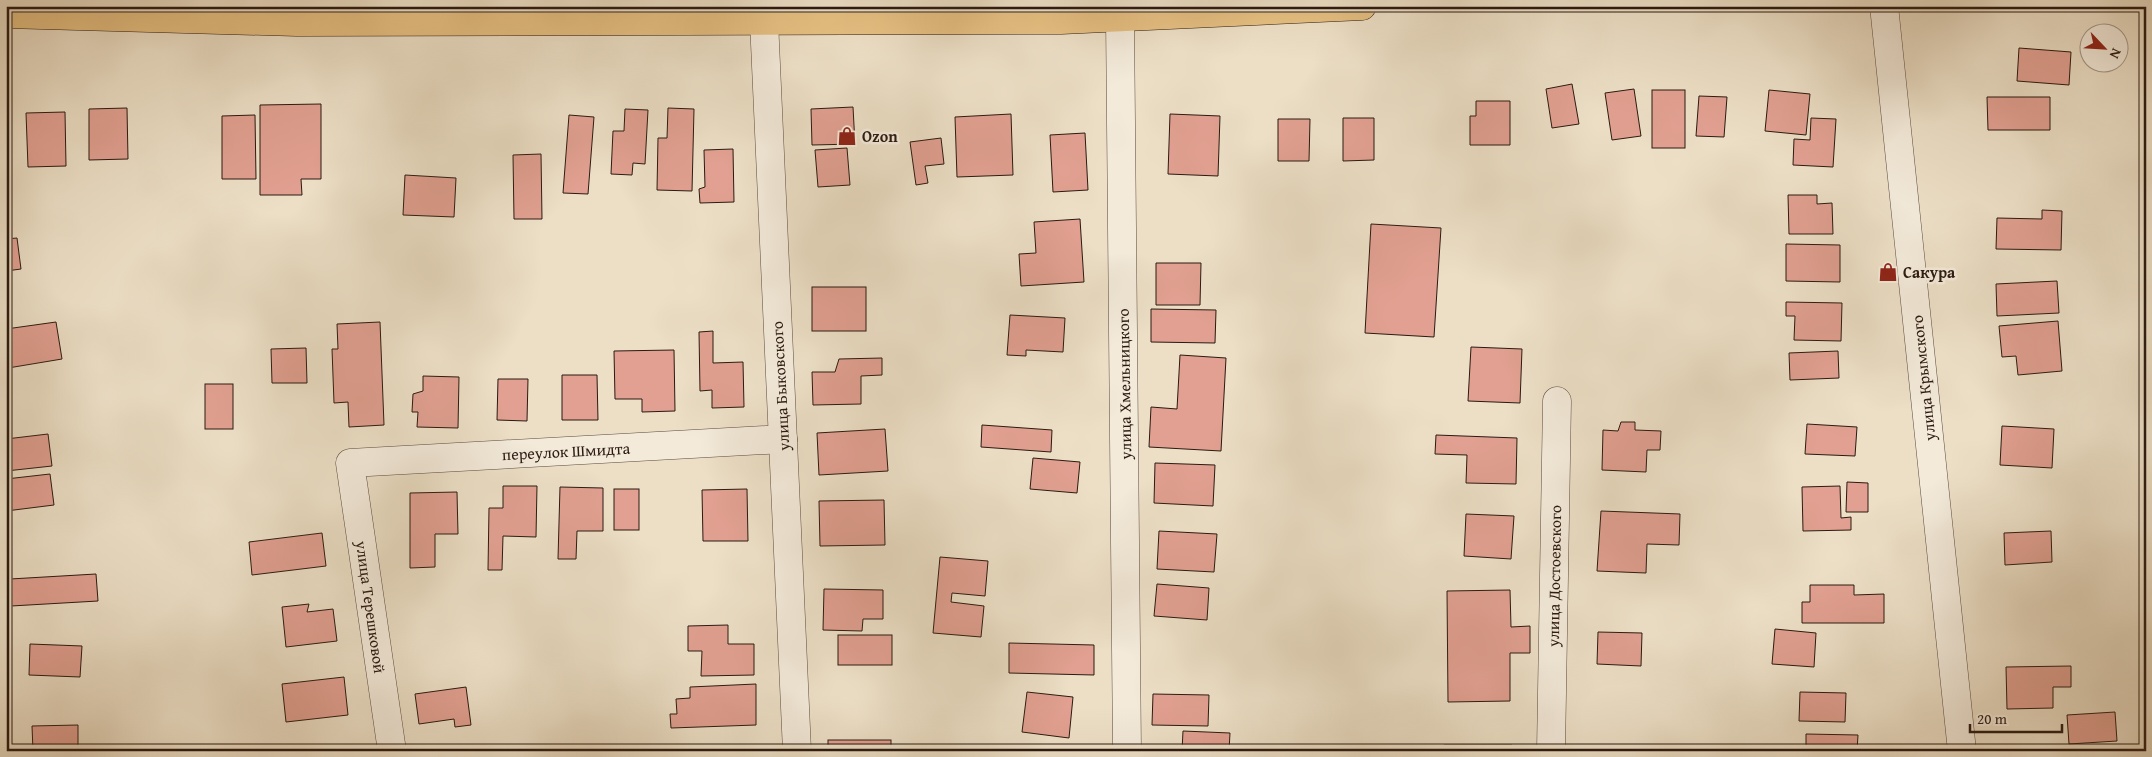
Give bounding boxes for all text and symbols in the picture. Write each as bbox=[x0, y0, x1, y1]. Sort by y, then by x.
north arrow bbox=[2080, 22, 2130, 72]
text: N bbox=[2104, 45, 2127, 63]
place label: Ozon bbox=[862, 124, 898, 148]
shop icon: Ozon bbox=[836, 125, 858, 147]
place label: Сакура bbox=[1903, 260, 1956, 284]
shop icon: Сакура bbox=[1877, 261, 1899, 283]
street label: улица Хмельницкого bbox=[1111, 308, 1137, 461]
street label: улица Крымского bbox=[1904, 314, 1942, 443]
street label: улица Быковского bbox=[765, 321, 795, 452]
street label: переулок Шмидта bbox=[501, 436, 631, 466]
street label: улица Достоевского bbox=[1541, 505, 1567, 648]
street label: улица Терешковой bbox=[350, 538, 392, 675]
scale bar bbox=[1970, 702, 2062, 734]
text: 20 m bbox=[1977, 708, 2008, 729]

